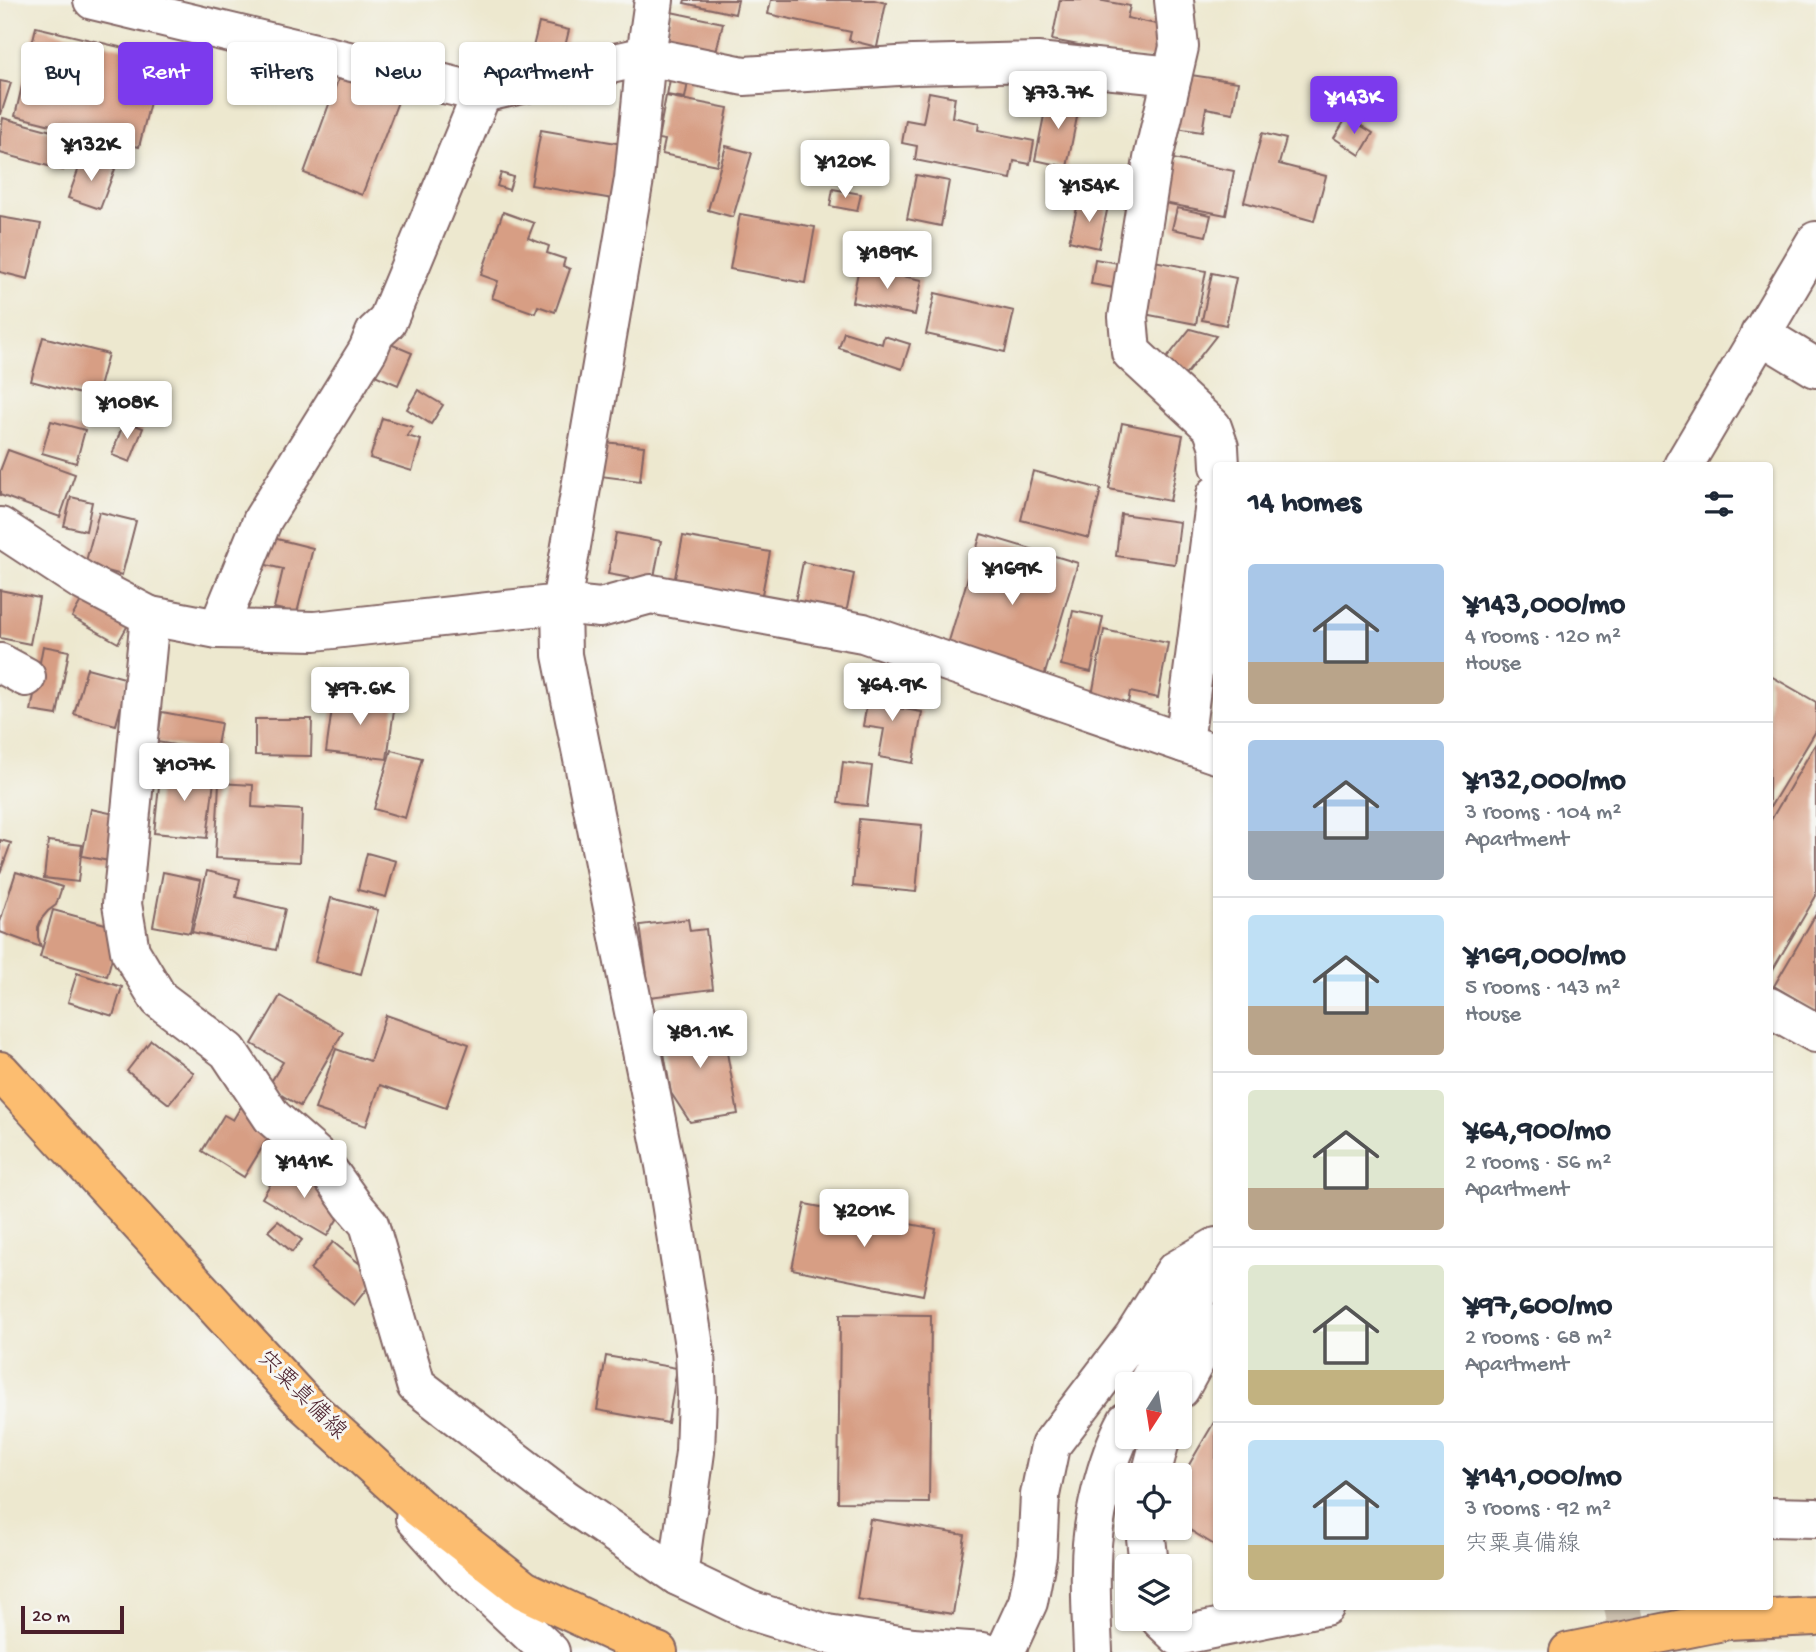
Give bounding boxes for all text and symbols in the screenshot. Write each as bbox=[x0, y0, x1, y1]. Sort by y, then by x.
chip: Buy bbox=[21, 42, 104, 105]
chip: Rent bbox=[118, 42, 213, 105]
chip: Filters bbox=[227, 42, 337, 105]
chip: New bbox=[351, 42, 445, 105]
chip: Apartment bbox=[459, 42, 616, 105]
pin: ¥73.7K bbox=[1001, 72, 1115, 131]
pin: ¥143K bbox=[1305, 76, 1403, 136]
text: ¥73.7K bbox=[1025, 80, 1091, 107]
text: ¥143K bbox=[1326, 85, 1382, 112]
pin: ¥132K bbox=[42, 124, 140, 183]
text: ¥132K bbox=[63, 132, 119, 159]
pin: ¥120K bbox=[796, 140, 894, 200]
text: ¥120K bbox=[817, 149, 873, 176]
pin: ¥154K bbox=[1040, 164, 1138, 224]
text: ¥154K bbox=[1061, 173, 1117, 200]
pin: ¥189K bbox=[838, 232, 936, 291]
text: ¥189K bbox=[859, 240, 915, 267]
pin: ¥108K bbox=[78, 382, 176, 441]
text: ¥108K bbox=[98, 390, 156, 417]
icon: filters bbox=[1700, 485, 1738, 523]
text: 14 homes bbox=[1248, 487, 1361, 522]
pin: ¥169K bbox=[963, 548, 1061, 607]
text: ¥169K bbox=[984, 556, 1040, 583]
text: ¥143,000/mo bbox=[1465, 589, 1625, 624]
icon: home bbox=[1304, 592, 1388, 676]
text: 4 rooms · 120 m² bbox=[1465, 624, 1621, 651]
text: House bbox=[1465, 651, 1521, 678]
pin: ¥64.9K bbox=[835, 664, 949, 723]
pin: ¥97.6K bbox=[303, 668, 417, 727]
text: ¥64.9K bbox=[860, 672, 924, 699]
text: ¥97.6K bbox=[327, 676, 393, 703]
pin: ¥107K bbox=[135, 744, 233, 803]
text: ¥107K bbox=[155, 752, 213, 779]
text: ¥132,000/mo bbox=[1465, 765, 1626, 800]
icon: home bbox=[1304, 768, 1388, 852]
text: 3 rooms · 104 m² bbox=[1465, 800, 1621, 827]
text: Apartment bbox=[1465, 827, 1569, 854]
text: ¥169,000/mo bbox=[1465, 940, 1626, 975]
icon: home bbox=[1304, 943, 1388, 1027]
text: 5 rooms · 143 m² bbox=[1465, 975, 1620, 1002]
text: House bbox=[1465, 1002, 1521, 1029]
pin: ¥81.1K bbox=[643, 1010, 757, 1070]
text: ¥81.1K bbox=[669, 1019, 731, 1046]
text: ¥64,900/mo bbox=[1465, 1115, 1611, 1150]
icon: home bbox=[1304, 1118, 1388, 1202]
pin: ¥141K bbox=[255, 1140, 353, 1200]
text: ¥141K bbox=[278, 1149, 330, 1176]
text: 2 rooms · 56 m² bbox=[1465, 1150, 1611, 1177]
text: Apartment bbox=[1465, 1177, 1569, 1204]
pin: ¥201K bbox=[815, 1190, 913, 1249]
text: ¥201K bbox=[836, 1198, 892, 1225]
text: ¥97,600/mo bbox=[1465, 1290, 1612, 1325]
icon: home bbox=[1304, 1293, 1388, 1377]
text: 2 rooms · 68 m² bbox=[1465, 1325, 1612, 1352]
street label: 宍粟真備線 bbox=[251, 1345, 352, 1446]
text: Apartment bbox=[1465, 1352, 1569, 1379]
north arrow bbox=[1115, 1372, 1192, 1449]
map controls bbox=[1115, 1372, 1192, 1631]
text: ¥141,000/mo bbox=[1465, 1461, 1622, 1496]
button: locate bbox=[1115, 1463, 1192, 1540]
icon: home bbox=[1304, 1468, 1388, 1552]
text: 3 rooms · 92 m² bbox=[1465, 1496, 1611, 1523]
text: 宍粟真備線 bbox=[1465, 1532, 1580, 1559]
button: layers bbox=[1115, 1554, 1192, 1631]
scale bar bbox=[21, 1603, 124, 1635]
text: 20 m bbox=[32, 1606, 70, 1629]

